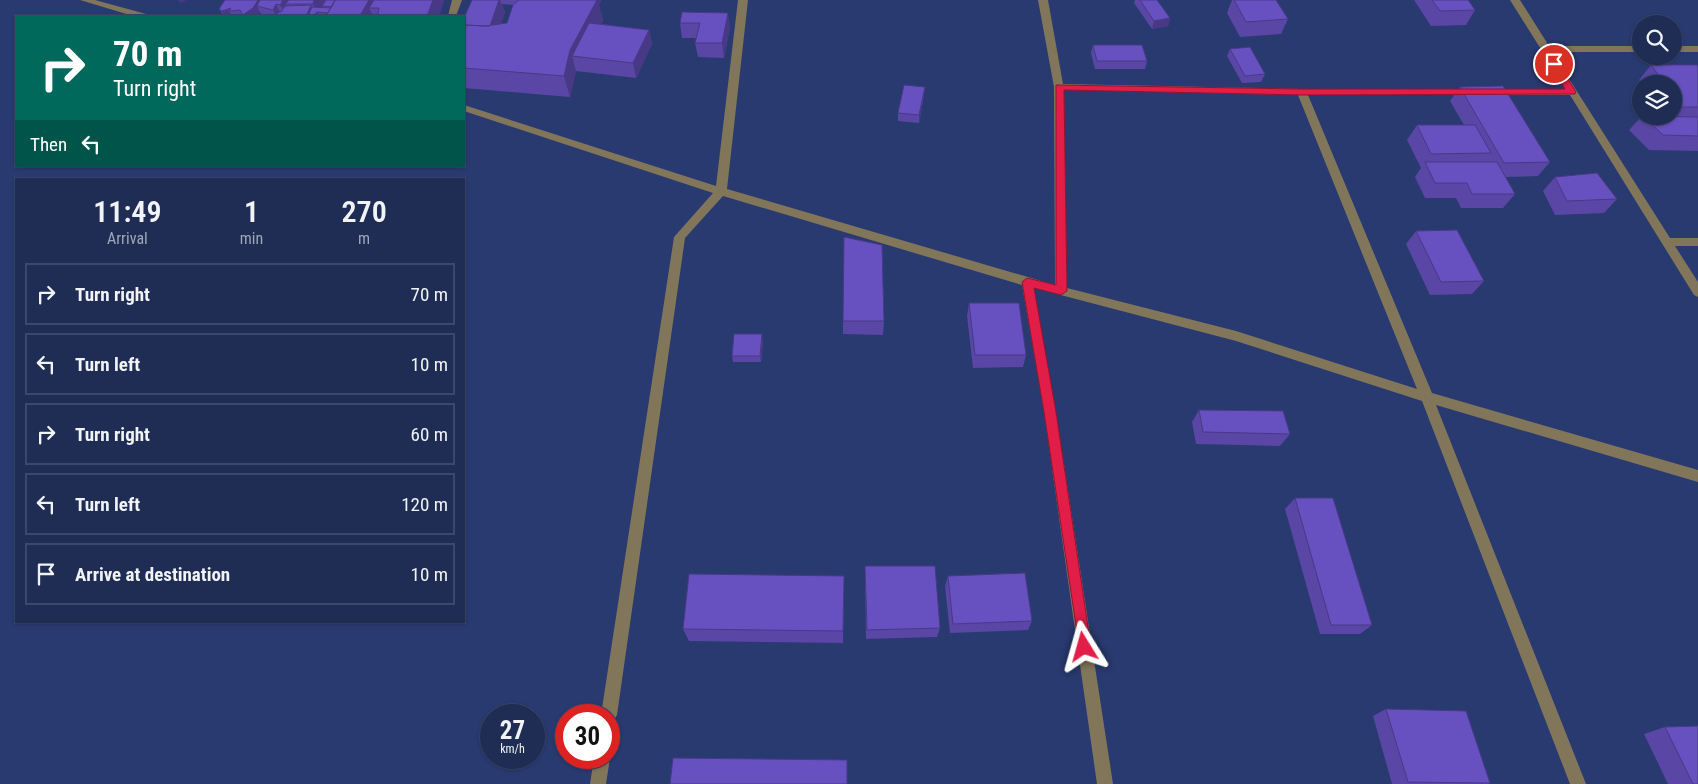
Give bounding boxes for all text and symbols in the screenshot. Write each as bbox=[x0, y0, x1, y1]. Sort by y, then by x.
map controls bbox=[1632, 15, 1682, 125]
button: search bbox=[1632, 15, 1682, 65]
text: 70 m bbox=[113, 34, 182, 75]
icon: right bbox=[30, 35, 95, 100]
pin bbox=[1533, 43, 1575, 85]
icon: arrive bbox=[1540, 50, 1568, 78]
button: layers bbox=[1632, 75, 1682, 125]
text: Turn right bbox=[113, 76, 196, 101]
icon: left bbox=[77, 130, 105, 158]
text: Then bbox=[30, 133, 67, 156]
text: 11:49 bbox=[93, 194, 162, 229]
text: 1 bbox=[244, 194, 259, 229]
text: 270 bbox=[341, 194, 387, 229]
text: Arrival bbox=[107, 229, 148, 248]
text: min bbox=[240, 229, 263, 248]
text: m bbox=[358, 229, 370, 248]
icon: right bbox=[32, 280, 60, 308]
text: Turn right bbox=[75, 283, 150, 306]
text: 70 m bbox=[411, 283, 448, 306]
icon: left bbox=[32, 350, 60, 378]
text: Turn left bbox=[75, 353, 140, 376]
text: 10 m bbox=[411, 353, 448, 376]
icon: right bbox=[32, 420, 60, 448]
text: Turn right bbox=[75, 423, 150, 446]
text: 60 m bbox=[411, 423, 448, 446]
icon: left bbox=[32, 490, 60, 518]
text: Turn left bbox=[75, 493, 140, 516]
text: 120 m bbox=[401, 493, 448, 516]
icon: arrive bbox=[32, 560, 60, 588]
text: Arrive at destination bbox=[75, 563, 230, 586]
text: 10 m bbox=[411, 563, 448, 586]
position arrow bbox=[1057, 620, 1109, 672]
speed limit sign: 30 bbox=[555, 704, 620, 769]
text: 27 bbox=[500, 716, 525, 745]
text: km/h bbox=[500, 742, 525, 756]

